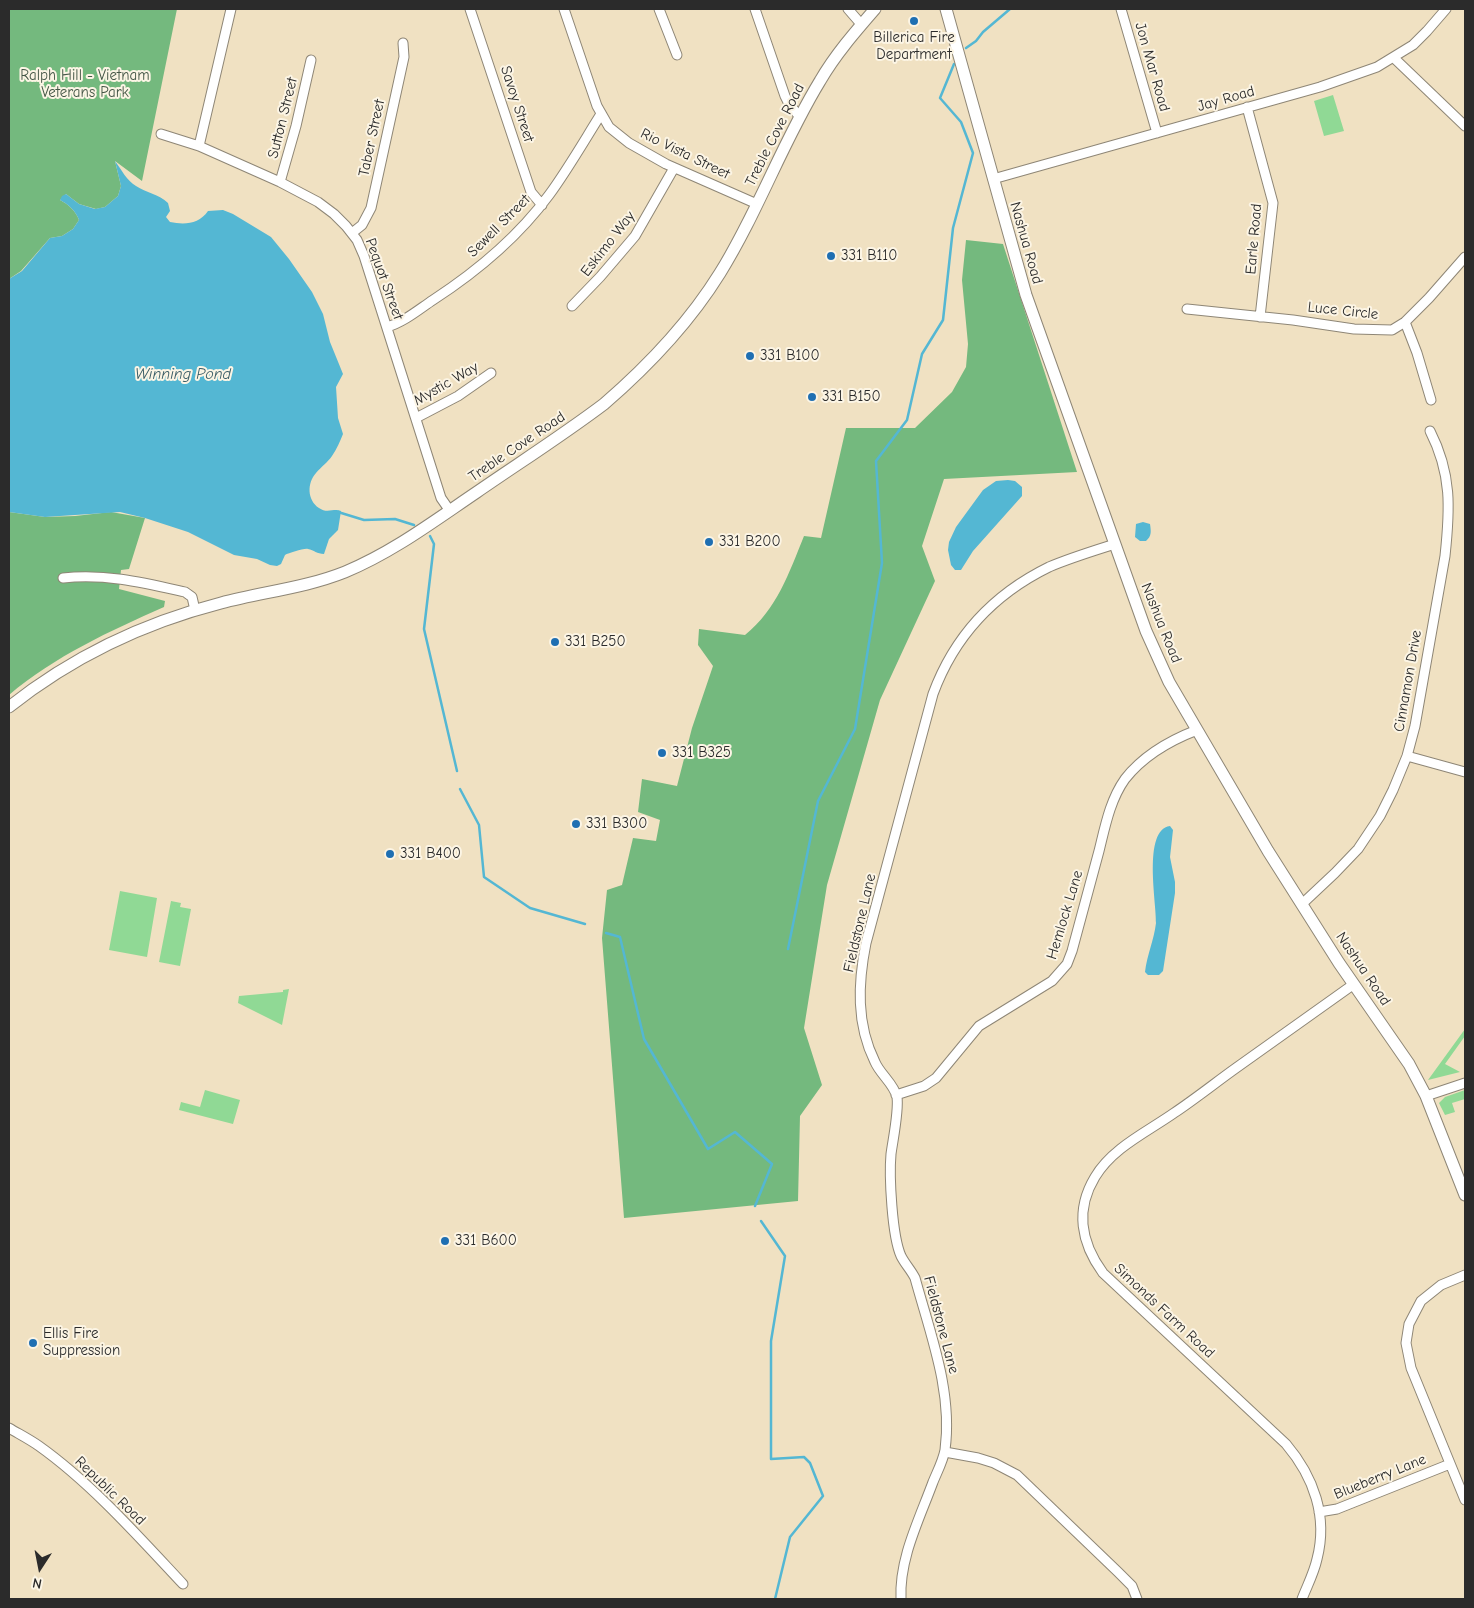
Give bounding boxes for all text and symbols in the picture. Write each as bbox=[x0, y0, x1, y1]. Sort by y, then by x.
marker: Billerica Fire Department bbox=[908, 15, 920, 27]
street label: Jon Mar Road bbox=[1131, 20, 1173, 114]
place label: Billerica Fire Department bbox=[873, 29, 955, 64]
street label: Savoy Street bbox=[496, 64, 538, 144]
park label: Ralph Hill - Vietnam Veterans Park bbox=[20, 67, 150, 102]
street label: Sutton Street bbox=[264, 76, 302, 160]
street label: Treble Cove Road bbox=[741, 81, 809, 189]
street label: Jay Road bbox=[1195, 82, 1257, 116]
street label: Taber Street bbox=[355, 98, 389, 178]
street label: Rio Vista Street bbox=[637, 125, 733, 183]
street label: Sewell Street bbox=[464, 191, 534, 261]
street label: Nashua Road bbox=[1006, 200, 1046, 286]
street label: Earle Road bbox=[1242, 203, 1266, 275]
street label: Eskimo Way bbox=[577, 208, 639, 280]
street label: Pequot Street bbox=[361, 236, 407, 322]
place label: 331 B110 bbox=[841, 247, 897, 265]
marker: 331 B110 bbox=[825, 250, 837, 262]
street label: Luce Circle bbox=[1307, 298, 1379, 324]
place label: 331 B100 bbox=[760, 347, 820, 365]
marker: 331 B100 bbox=[744, 350, 756, 362]
street label: Mystic Way bbox=[410, 358, 482, 410]
water label: Winning Pond bbox=[135, 364, 231, 384]
place label: 331 B150 bbox=[822, 388, 881, 406]
marker: 331 B150 bbox=[806, 391, 818, 403]
street label: Treble Cove Road bbox=[465, 408, 569, 486]
place label: 331 B200 bbox=[719, 533, 781, 551]
marker: 331 B200 bbox=[703, 536, 715, 548]
street label: Nashua Road bbox=[1137, 580, 1185, 666]
street label: Cinnamon Drive bbox=[1390, 629, 1426, 733]
place label: 331 B250 bbox=[565, 633, 626, 651]
marker: 331 B250 bbox=[549, 636, 561, 648]
place label: 331 B325 bbox=[672, 744, 731, 762]
marker: 331 B325 bbox=[656, 747, 668, 759]
place label: 331 B300 bbox=[586, 815, 647, 833]
marker: 331 B300 bbox=[570, 818, 582, 830]
place label: 331 B400 bbox=[400, 845, 461, 863]
marker: 331 B400 bbox=[384, 848, 396, 860]
street label: Hemlock Lane bbox=[1043, 868, 1087, 962]
street label: Fieldstone Lane bbox=[840, 872, 880, 974]
street label: Nashua Road bbox=[1332, 929, 1394, 1009]
place label: 331 B600 bbox=[455, 1232, 517, 1250]
marker: 331 B600 bbox=[439, 1235, 451, 1247]
street label: Simonds Farm Road bbox=[1110, 1260, 1218, 1362]
street label: Fieldstone Lane bbox=[919, 1274, 963, 1376]
place label: Ellis Fire Suppression bbox=[43, 1325, 120, 1360]
marker: Ellis Fire Suppression bbox=[27, 1337, 39, 1349]
street label: Blueberry Lane bbox=[1331, 1450, 1429, 1504]
street label: Republic Road bbox=[71, 1453, 149, 1529]
north arrow bbox=[15, 1543, 65, 1593]
text: N bbox=[31, 1574, 43, 1592]

